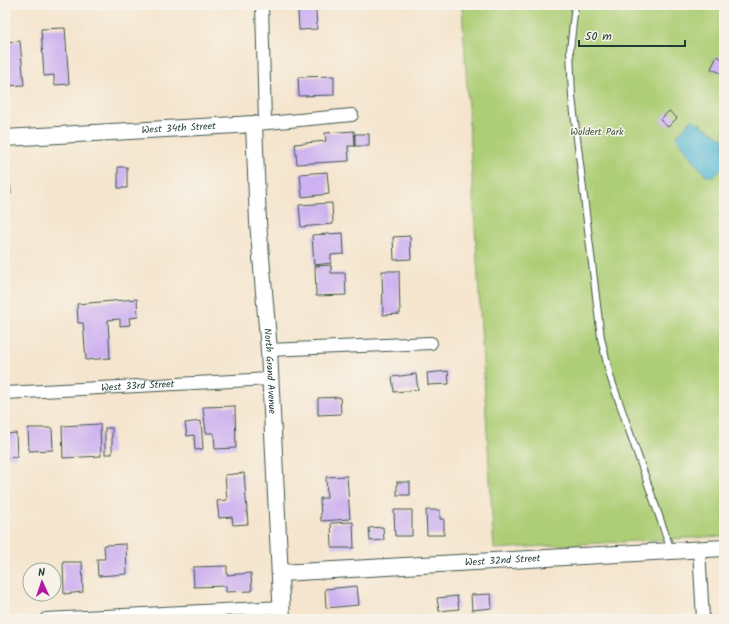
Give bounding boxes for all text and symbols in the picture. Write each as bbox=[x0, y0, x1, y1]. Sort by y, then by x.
scale bar bbox=[579, 22, 685, 48]
text: 50 m bbox=[585, 27, 612, 46]
street label: West 34th Street bbox=[141, 118, 216, 138]
park label: Woldert Park bbox=[570, 124, 624, 140]
street label: North Grand Avenue bbox=[259, 328, 280, 415]
street label: West 33rd Street bbox=[101, 376, 175, 396]
street label: West 32nd Street bbox=[464, 550, 541, 571]
north arrow bbox=[22, 562, 62, 602]
text: N bbox=[38, 564, 46, 582]

